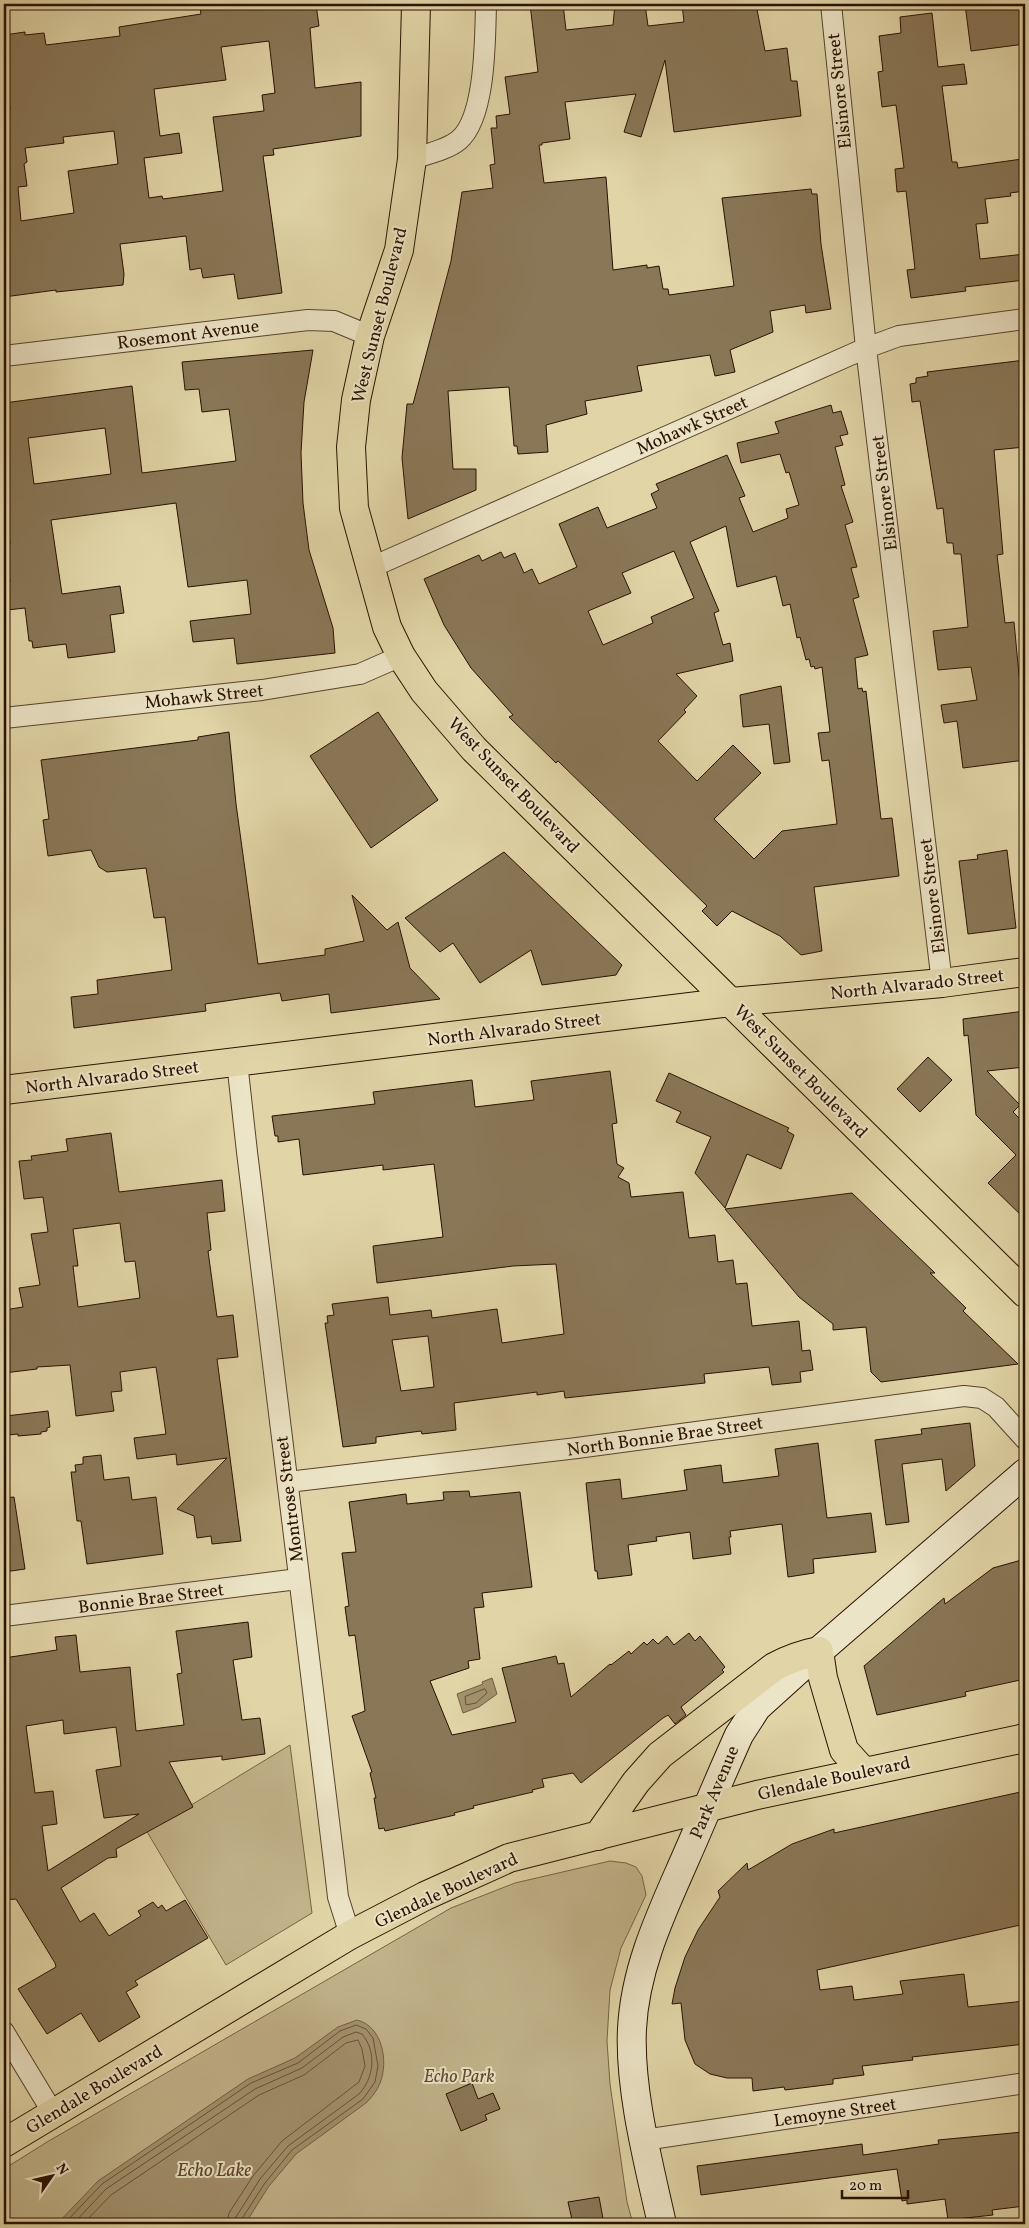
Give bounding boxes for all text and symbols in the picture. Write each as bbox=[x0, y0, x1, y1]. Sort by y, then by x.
street label: Elsinore Street bbox=[822, 32, 859, 150]
street label: West Sunset Boulevard bbox=[346, 225, 414, 406]
street label: Rosemont Avenue bbox=[116, 314, 261, 357]
street label: Mohawk Street bbox=[633, 391, 752, 462]
street label: Elsinore Street bbox=[866, 433, 905, 552]
street label: Mohawk Street bbox=[143, 679, 265, 716]
street label: West Sunset Boulevard bbox=[441, 712, 585, 860]
street label: Elsinore Street bbox=[914, 836, 953, 955]
street label: North Alvarado Street bbox=[829, 964, 1005, 1007]
street label: West Sunset Boulevard bbox=[727, 999, 873, 1145]
street label: North Alvarado Street bbox=[426, 1007, 602, 1054]
street label: North Alvarado Street bbox=[24, 1055, 200, 1102]
street label: North Bonnie Brae Street bbox=[565, 1411, 765, 1464]
street label: Montrose Street bbox=[270, 1434, 311, 1563]
street label: Bonnie Brae Street bbox=[77, 1578, 226, 1621]
street label: Park Avenue bbox=[684, 1742, 746, 1843]
street label: Glendale Boulevard bbox=[756, 1751, 913, 1808]
street label: Glendale Boulevard bbox=[371, 1847, 522, 1936]
street label: Glendale Boulevard bbox=[22, 2040, 168, 2141]
park label: Echo Park bbox=[423, 2065, 495, 2090]
street label: Lemoyne Street bbox=[772, 2092, 898, 2134]
north arrow bbox=[28, 2150, 78, 2200]
water label: Echo Lake bbox=[177, 2158, 251, 2184]
text: N bbox=[51, 2160, 72, 2179]
scale bar bbox=[842, 2168, 908, 2200]
text: 20 m bbox=[849, 2176, 882, 2197]

